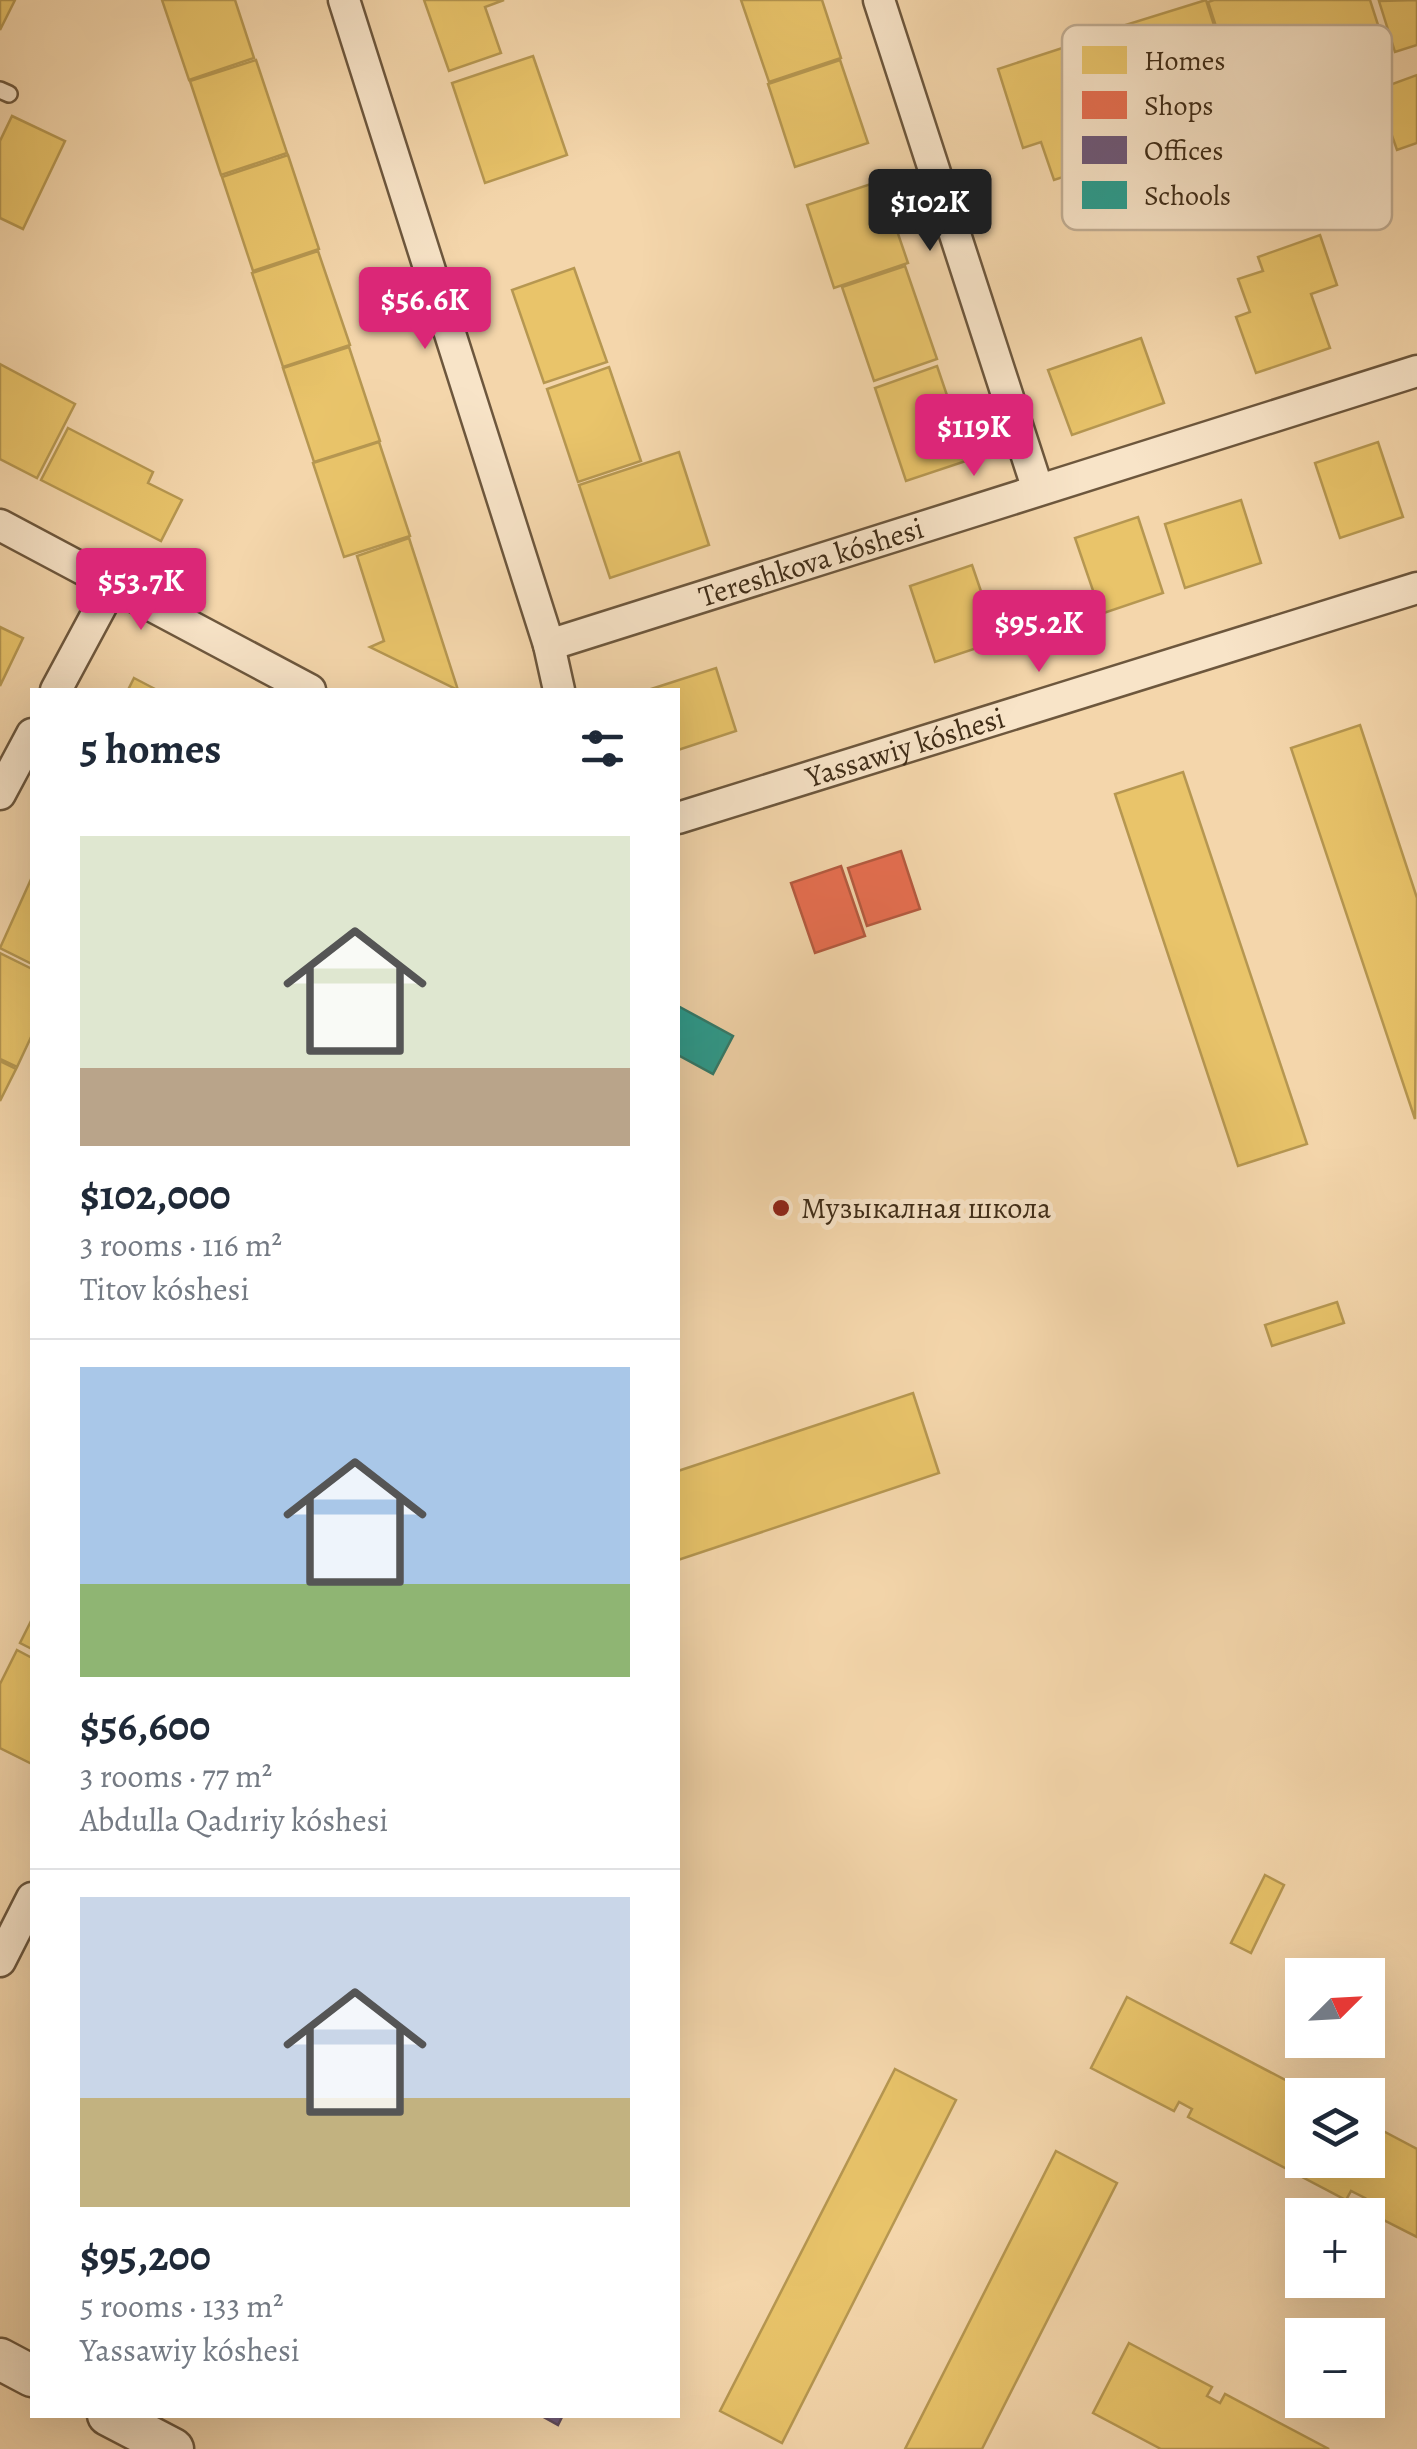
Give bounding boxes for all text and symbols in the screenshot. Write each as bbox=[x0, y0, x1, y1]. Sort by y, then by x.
legend bbox=[1062, 25, 1392, 230]
text: Homes bbox=[1144, 42, 1226, 80]
text: Shops bbox=[1144, 87, 1214, 125]
text: Offices bbox=[1144, 132, 1223, 170]
pin: $102K bbox=[860, 169, 1000, 254]
text: Schools bbox=[1144, 177, 1231, 215]
text: $102K bbox=[891, 179, 969, 223]
pin: $56.6K bbox=[344, 267, 506, 352]
text: $56.6K bbox=[381, 277, 469, 321]
pin: $119K bbox=[904, 394, 1044, 479]
text: $119K bbox=[937, 404, 1011, 448]
street label: Tereshkova kóshesi bbox=[694, 508, 929, 616]
pin: $53.7K bbox=[60, 548, 222, 633]
text: $53.7K bbox=[98, 558, 184, 602]
pin: $95.2K bbox=[958, 590, 1120, 675]
text: $95.2K bbox=[995, 600, 1083, 644]
street label: Yassawiy kóshesi bbox=[800, 698, 1010, 797]
text: 5 homes bbox=[80, 720, 221, 777]
icon: filters bbox=[575, 721, 630, 776]
icon: home bbox=[265, 901, 445, 1081]
text: $102,000 bbox=[80, 1166, 231, 1223]
place label: Музыкалная школа bbox=[801, 1188, 1051, 1228]
marker: Музыкалная школа bbox=[770, 1197, 792, 1219]
text: 3 rooms · 116 m² bbox=[80, 1223, 282, 1267]
text: Titov kóshesi bbox=[80, 1267, 249, 1311]
icon: home bbox=[265, 1432, 445, 1612]
text: $56,600 bbox=[80, 1697, 210, 1754]
text: 3 rooms · 77 m² bbox=[80, 1754, 272, 1798]
text: Abdulla Qadıriy kóshesi bbox=[80, 1798, 388, 1842]
north arrow bbox=[1285, 1958, 1385, 2058]
map controls bbox=[1285, 1958, 1385, 2418]
icon: home bbox=[265, 1962, 445, 2142]
button: layers bbox=[1285, 2078, 1385, 2178]
button: + bbox=[1285, 2198, 1385, 2298]
text: $95,200 bbox=[80, 2227, 211, 2284]
text: 5 rooms · 133 m² bbox=[80, 2284, 283, 2328]
button: − bbox=[1285, 2318, 1385, 2418]
text: Yassawiy kóshesi bbox=[80, 2328, 300, 2372]

